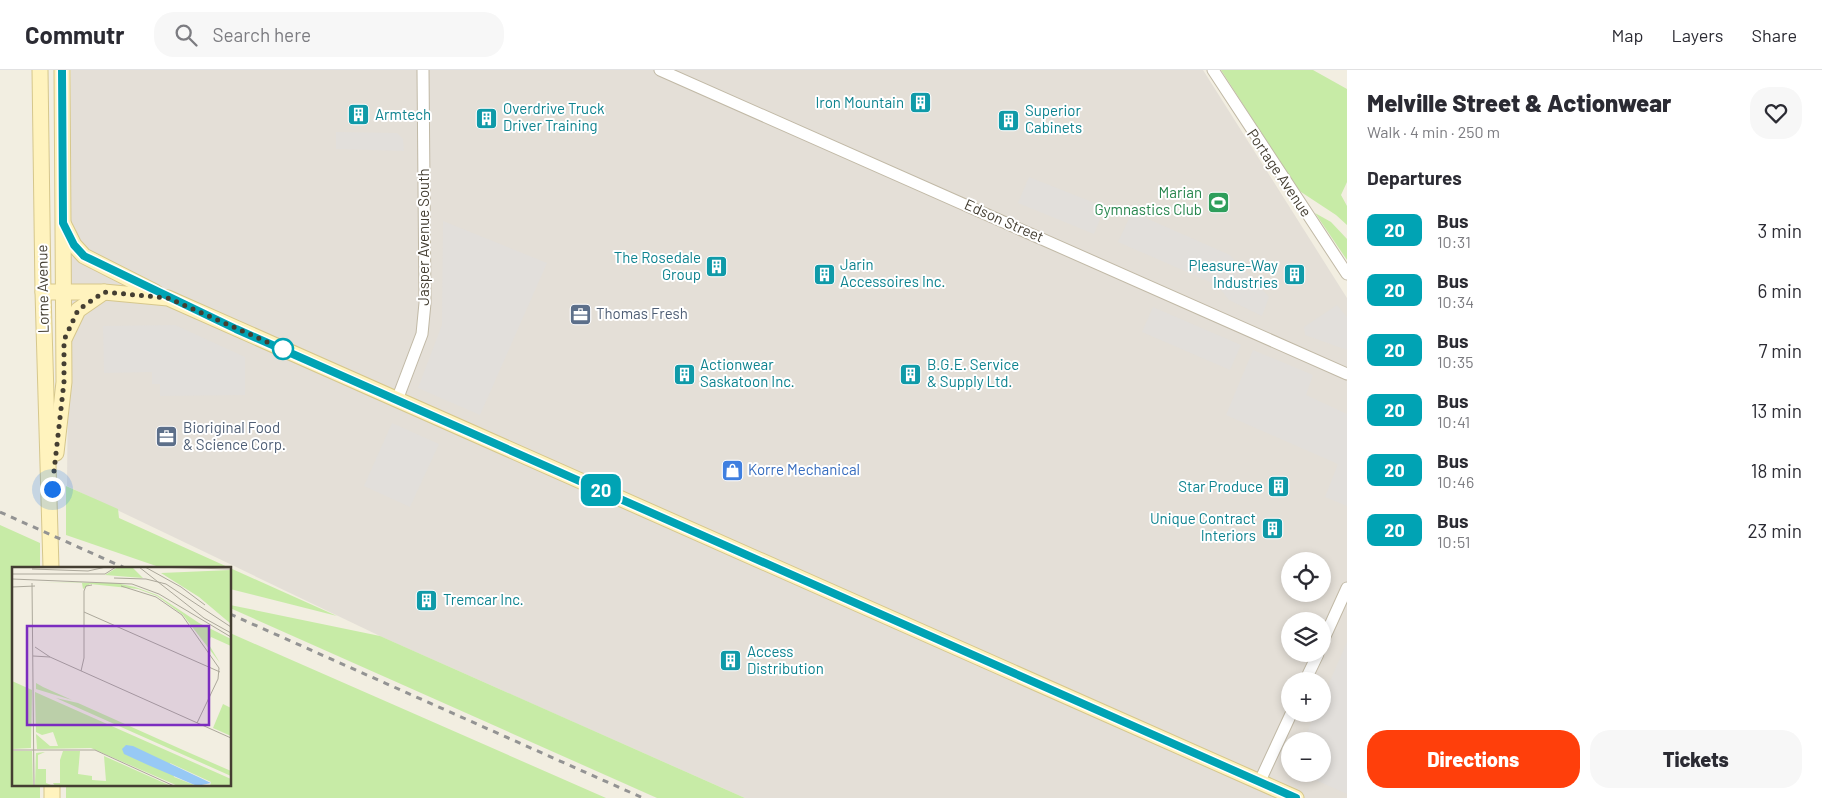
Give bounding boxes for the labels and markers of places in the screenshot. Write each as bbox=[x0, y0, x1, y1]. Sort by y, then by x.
building icon: Iron Mountain bbox=[908, 91, 932, 115]
place label: Iron Mountain bbox=[815, 93, 904, 111]
place label: Overdrive Truck Driver Training bbox=[503, 99, 605, 134]
place label: Superior Cabinets bbox=[1025, 101, 1082, 136]
building icon: Armtech bbox=[347, 103, 371, 127]
place label: Armtech bbox=[375, 105, 431, 123]
building icon: Overdrive Truck Driver Training bbox=[475, 106, 499, 130]
building icon: Superior Cabinets bbox=[997, 108, 1021, 132]
place label: Marian Gymnastics Club bbox=[1094, 183, 1202, 218]
sports icon: Marian Gymnastics Club bbox=[1206, 190, 1230, 214]
place label: The Rosedale Group bbox=[614, 248, 701, 283]
building icon: The Rosedale Group bbox=[705, 255, 729, 279]
place label: Jarin Accessoires Inc. bbox=[840, 255, 945, 290]
place label: Pleasure-Way Industries bbox=[1189, 256, 1278, 291]
building icon: Jarin Accessoires Inc. bbox=[812, 262, 836, 286]
building icon: Pleasure-Way Industries bbox=[1282, 263, 1306, 287]
office icon: Thomas Fresh bbox=[568, 302, 592, 326]
place label: Thomas Fresh bbox=[596, 304, 688, 322]
unlabelled marker bbox=[272, 338, 294, 360]
place label: Actionwear Saskatoon Inc. bbox=[700, 355, 795, 390]
place label: B.G.E. Service & Supply Ltd. bbox=[927, 355, 1019, 390]
building icon: Actionwear Saskatoon Inc. bbox=[672, 362, 696, 386]
building icon: B.G.E. Service & Supply Ltd. bbox=[899, 362, 923, 386]
place label: Bioriginal Food & Science Corp. bbox=[183, 418, 286, 453]
office icon: Bioriginal Food & Science Corp. bbox=[155, 425, 179, 449]
shop icon: Korre Mechanical bbox=[720, 458, 744, 482]
place label: Korre Mechanical bbox=[748, 460, 860, 478]
building icon: Star Produce bbox=[1267, 475, 1291, 499]
place label: Star Produce bbox=[1178, 477, 1263, 495]
place label: Unique Contract Interiors bbox=[1150, 509, 1256, 544]
building icon: Unique Contract Interiors bbox=[1260, 516, 1284, 540]
building icon: Tremcar Inc. bbox=[415, 588, 439, 612]
place label: Tremcar Inc. bbox=[443, 590, 524, 608]
place label: Access Distribution bbox=[747, 642, 824, 677]
building icon: Access Distribution bbox=[719, 649, 743, 673]

